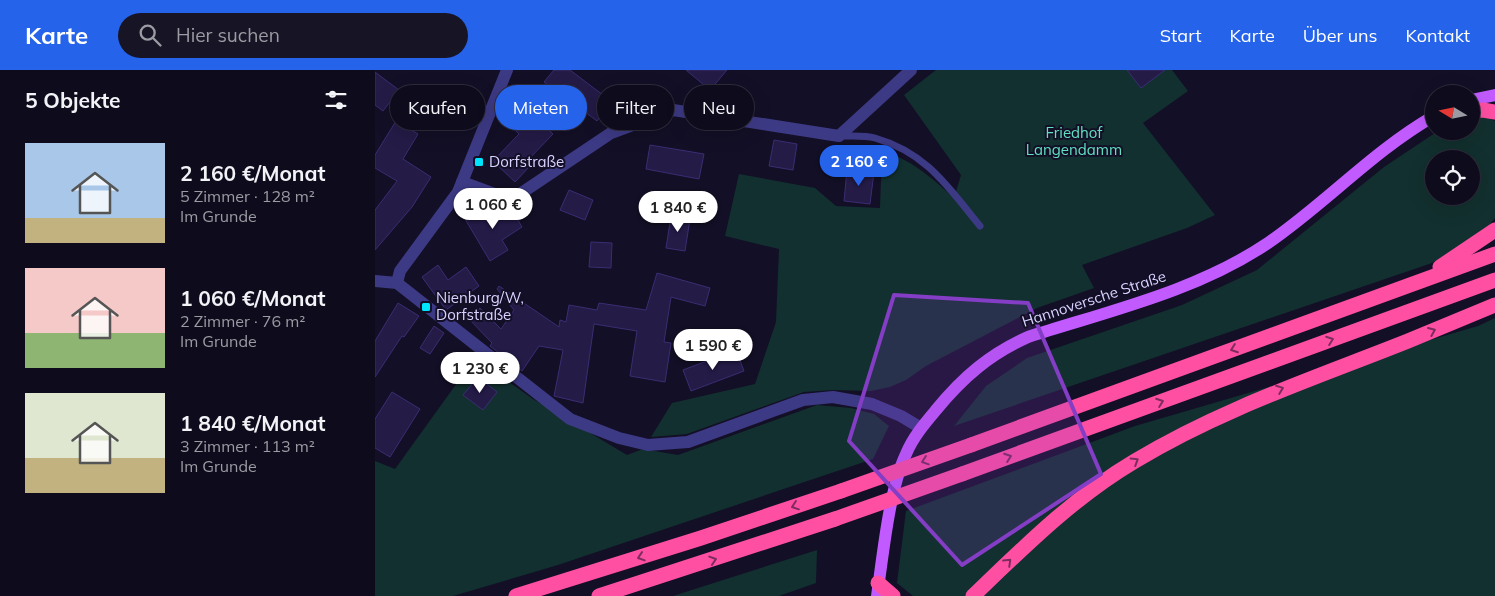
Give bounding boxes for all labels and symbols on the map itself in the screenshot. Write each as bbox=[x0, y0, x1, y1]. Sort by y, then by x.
north arrow bbox=[1425, 85, 1480, 140]
park label: Friedhof Langendamm bbox=[1026, 123, 1122, 159]
pin: 2 160 € bbox=[813, 144, 905, 187]
place label: Dorfstraße bbox=[489, 152, 564, 171]
marker: Dorfstraße bbox=[473, 156, 485, 168]
pin: 1 060 € bbox=[447, 188, 539, 230]
pin: 1 840 € bbox=[632, 190, 724, 233]
street label: Hannoversche Straße bbox=[1019, 266, 1168, 331]
place label: Nienburg/W, Dorfstraße bbox=[436, 288, 524, 324]
marker: Nienburg/W, Dorfstraße bbox=[420, 301, 432, 313]
one-way arrow bbox=[1427, 327, 1436, 337]
pin: 1 590 € bbox=[667, 328, 759, 371]
one-way arrow bbox=[1325, 336, 1333, 346]
one-way arrow bbox=[1230, 343, 1239, 353]
pin: 1 230 € bbox=[434, 352, 526, 394]
one-way arrow bbox=[1276, 385, 1284, 395]
one-way arrow bbox=[1156, 398, 1164, 408]
one-way arrow bbox=[1003, 453, 1011, 463]
one-way arrow bbox=[921, 455, 930, 465]
one-way arrow bbox=[1130, 458, 1139, 468]
one-way arrow bbox=[791, 500, 800, 510]
one-way arrow bbox=[637, 552, 646, 562]
one-way arrow bbox=[708, 556, 716, 566]
one-way arrow bbox=[1002, 559, 1011, 568]

